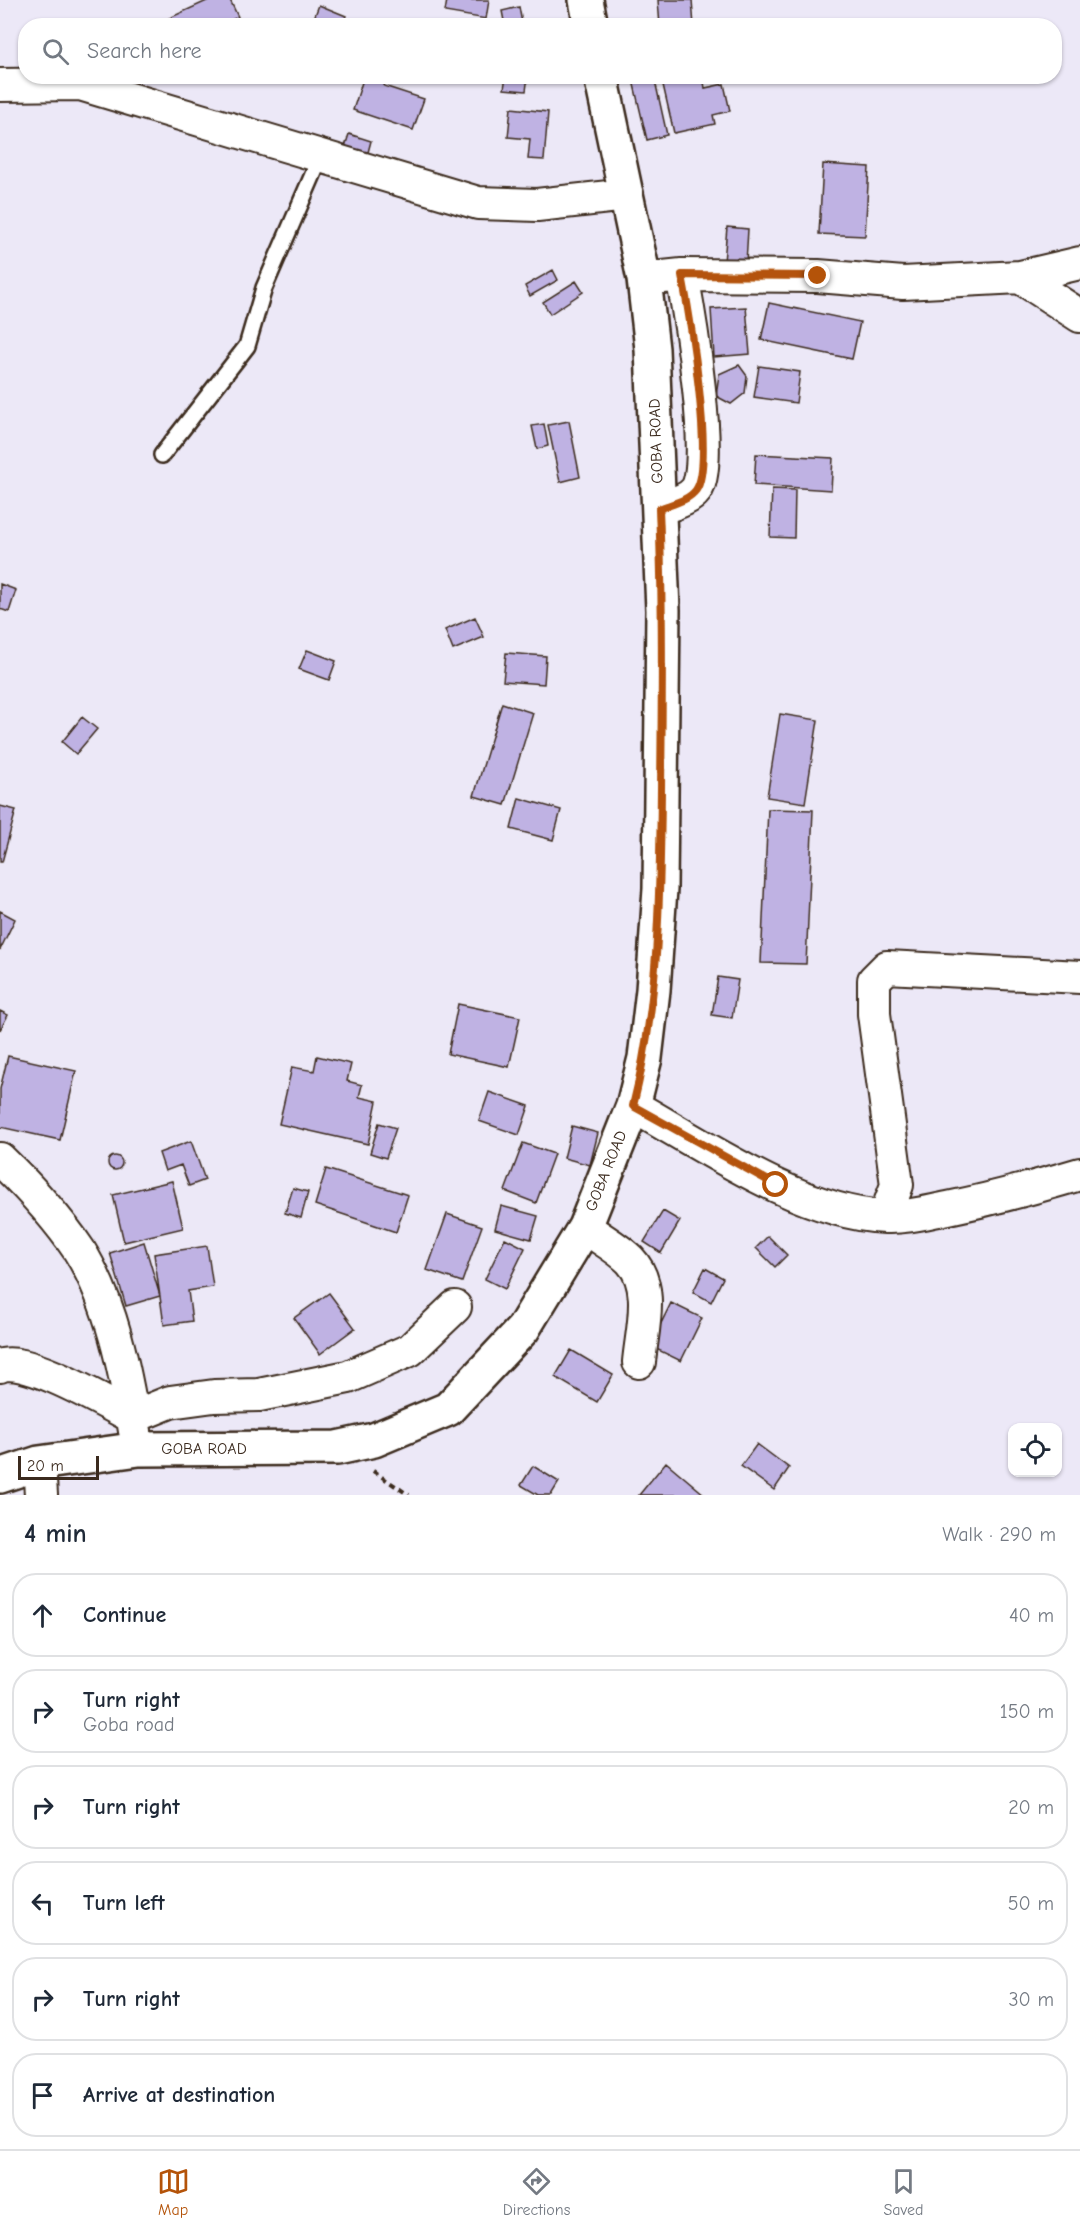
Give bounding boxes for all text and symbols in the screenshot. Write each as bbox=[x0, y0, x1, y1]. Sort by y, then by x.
search box bbox=[18, 18, 1062, 84]
icon: search bbox=[39, 35, 72, 68]
text: Search here bbox=[87, 38, 202, 64]
route end bbox=[804, 262, 830, 288]
street label: GOBA ROAD bbox=[646, 398, 666, 484]
street label: GOBA ROAD bbox=[582, 1128, 630, 1214]
route start bbox=[762, 1171, 788, 1197]
map controls bbox=[1008, 1423, 1062, 1477]
button: locate bbox=[1008, 1423, 1062, 1477]
street label: GOBA ROAD bbox=[161, 1440, 247, 1458]
scale bar bbox=[18, 1453, 99, 1480]
text: 20 m bbox=[27, 1457, 64, 1475]
text: 4 min bbox=[24, 1519, 87, 1549]
text: Walk · 290 m bbox=[942, 1523, 1056, 1546]
icon: ahead bbox=[26, 1599, 59, 1632]
text: Continue bbox=[83, 1602, 166, 1628]
text: 40 m bbox=[1009, 1604, 1054, 1627]
text: Turn right bbox=[83, 1687, 180, 1713]
icon: right bbox=[26, 1695, 59, 1728]
text: 150 m bbox=[1000, 1700, 1054, 1723]
text: Goba road bbox=[83, 1713, 175, 1736]
icon: right bbox=[26, 1791, 59, 1824]
text: Turn right bbox=[83, 1794, 180, 1820]
text: 20 m bbox=[1008, 1796, 1054, 1819]
icon: left bbox=[26, 1887, 59, 1920]
text: Turn left bbox=[83, 1890, 165, 1916]
text: 50 m bbox=[1008, 1892, 1054, 1915]
icon: right bbox=[26, 1983, 59, 2016]
text: Turn right bbox=[83, 1986, 180, 2012]
text: 30 m bbox=[1008, 1988, 1054, 2011]
icon: arrive bbox=[26, 2079, 59, 2112]
text: Arrive at destination bbox=[83, 2082, 275, 2108]
tab: Map bbox=[157, 2165, 190, 2219]
tab: Directions bbox=[503, 2165, 570, 2219]
tab: Saved bbox=[883, 2165, 923, 2219]

